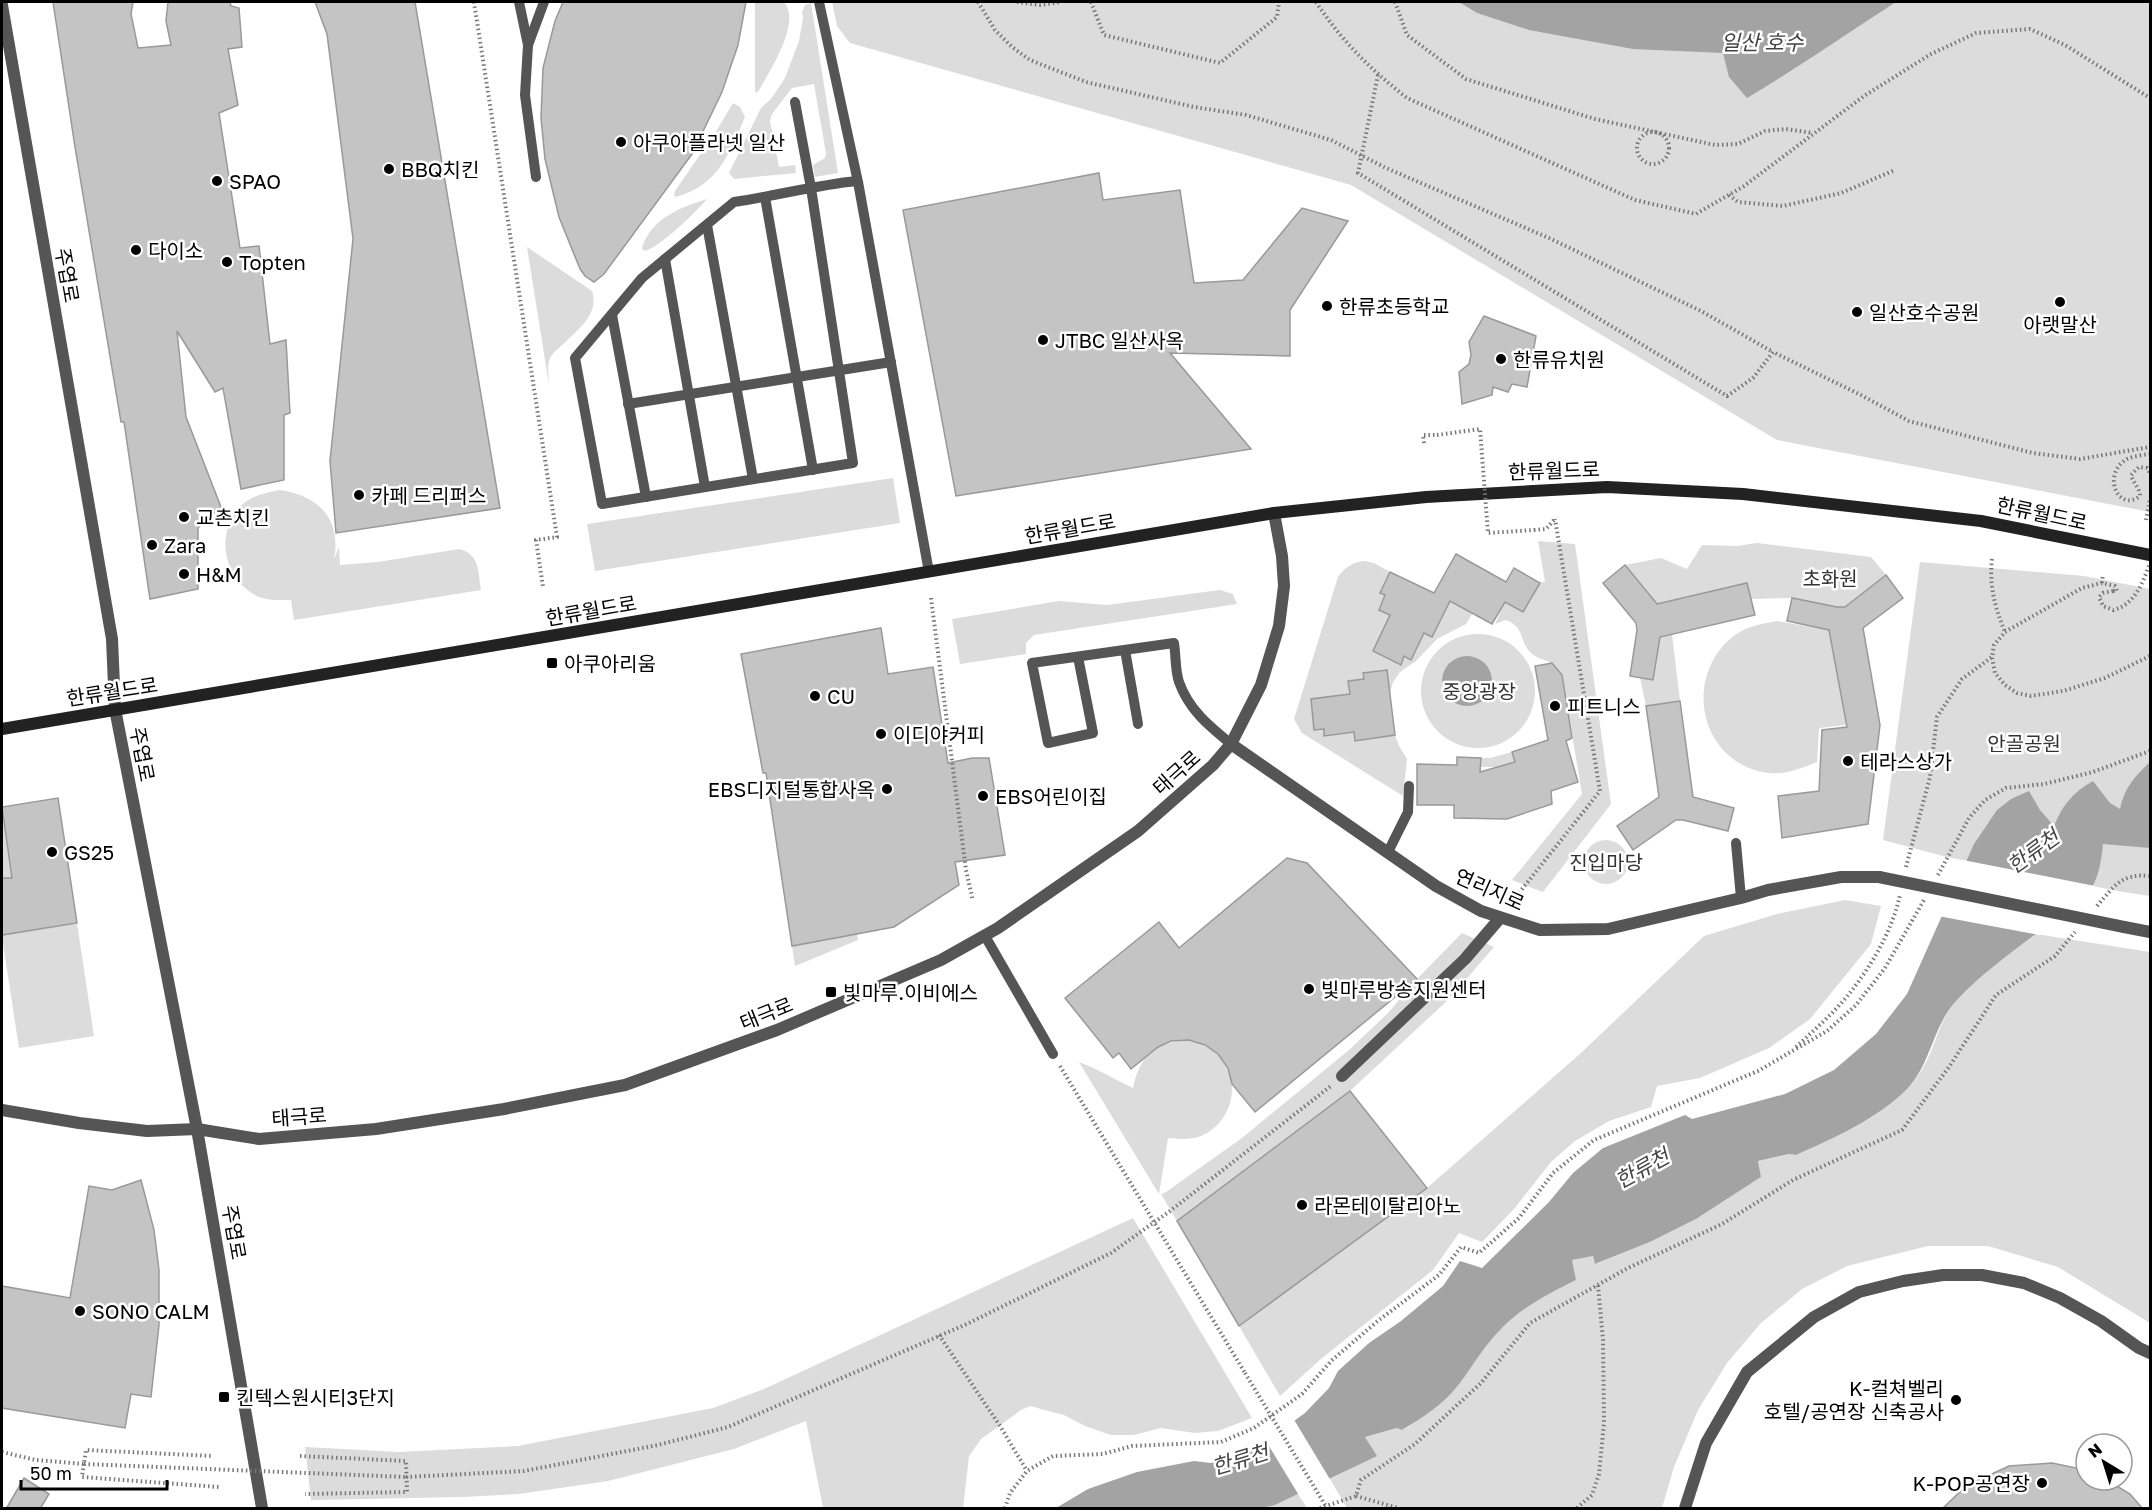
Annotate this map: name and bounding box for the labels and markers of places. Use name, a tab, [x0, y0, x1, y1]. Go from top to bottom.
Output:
place label: 아쿠아플라넷 일산	[633, 130, 785, 154]
marker: 아쿠아플라넷 일산	[614, 135, 628, 149]
place label: BBQ치킨	[401, 157, 479, 181]
marker: BBQ치킨	[382, 162, 396, 176]
place label: SPAO	[229, 169, 281, 193]
marker: SPAO	[210, 174, 224, 188]
place label: 다이소	[148, 238, 203, 262]
marker: 다이소	[129, 243, 143, 257]
place label: Topten	[239, 250, 306, 274]
marker: Topten	[220, 255, 234, 269]
place label: 한류초등학교	[1339, 294, 1449, 318]
marker: 아랫말산	[2053, 295, 2067, 309]
marker: 한류초등학교	[1320, 299, 1334, 313]
place label: 일산호수공원	[1869, 300, 1979, 324]
marker: 일산호수공원	[1850, 305, 1864, 319]
place label: 아랫말산	[2023, 312, 2097, 336]
place label: JTBC 일산사옥	[1055, 328, 1184, 352]
marker: JTBC 일산사옥	[1036, 333, 1050, 347]
place label: 한류유치원	[1513, 347, 1605, 371]
marker: 한류유치원	[1494, 352, 1508, 366]
place label: 카페 드리퍼스	[371, 483, 486, 507]
marker: 카페 드리퍼스	[352, 488, 366, 502]
place label: 교촌치킨	[196, 505, 270, 529]
marker: 교촌치킨	[177, 510, 191, 524]
place label: Zara	[164, 533, 206, 557]
marker: Zara	[145, 538, 159, 552]
place label: H&M	[196, 562, 242, 586]
marker: H&M	[177, 567, 191, 581]
place label: 아쿠아리움	[564, 651, 656, 675]
marker: 아쿠아리움	[545, 656, 559, 670]
place label: CU	[827, 684, 855, 708]
marker: CU	[808, 689, 822, 703]
place label: 피트니스	[1567, 694, 1641, 718]
marker: 피트니스	[1548, 699, 1562, 713]
place label: 이디야커피	[893, 722, 985, 746]
marker: 이디야커피	[874, 727, 888, 741]
place label: 테라스상가	[1860, 749, 1952, 773]
marker: 테라스상가	[1841, 754, 1855, 768]
place label: EBS디지털통합사옥	[708, 777, 875, 801]
marker: EBS디지털통합사옥	[880, 782, 894, 796]
place label: EBS어린이집	[995, 784, 1107, 808]
marker: EBS어린이집	[976, 789, 990, 803]
place label: GS25	[64, 840, 114, 864]
marker: GS25	[45, 845, 59, 859]
place label: 빛마루방송지원센터	[1321, 977, 1487, 1001]
place label: 빛마루.이비에스	[843, 980, 978, 1004]
marker: 빛마루방송지원센터	[1302, 982, 1316, 996]
marker: 빛마루.이비에스	[824, 985, 838, 999]
place label: 라몬테이탈리아노	[1314, 1193, 1461, 1217]
marker: 라몬테이탈리아노	[1295, 1198, 1309, 1212]
place label: SONO CALM	[92, 1299, 210, 1323]
marker: SONO CALM	[73, 1304, 87, 1318]
place label: K-컬쳐벨리 호텔/공연장 신축공사	[1764, 1376, 1944, 1423]
place label: 킨텍스원시티3단지	[236, 1385, 395, 1409]
marker: 킨텍스원시티3단지	[217, 1390, 231, 1404]
marker: K-컬쳐벨리 호텔/공연장 신축공사	[1949, 1393, 1963, 1407]
place label: K-POP공연장	[1912, 1471, 2030, 1495]
marker: K-POP공연장	[2035, 1476, 2049, 1490]

